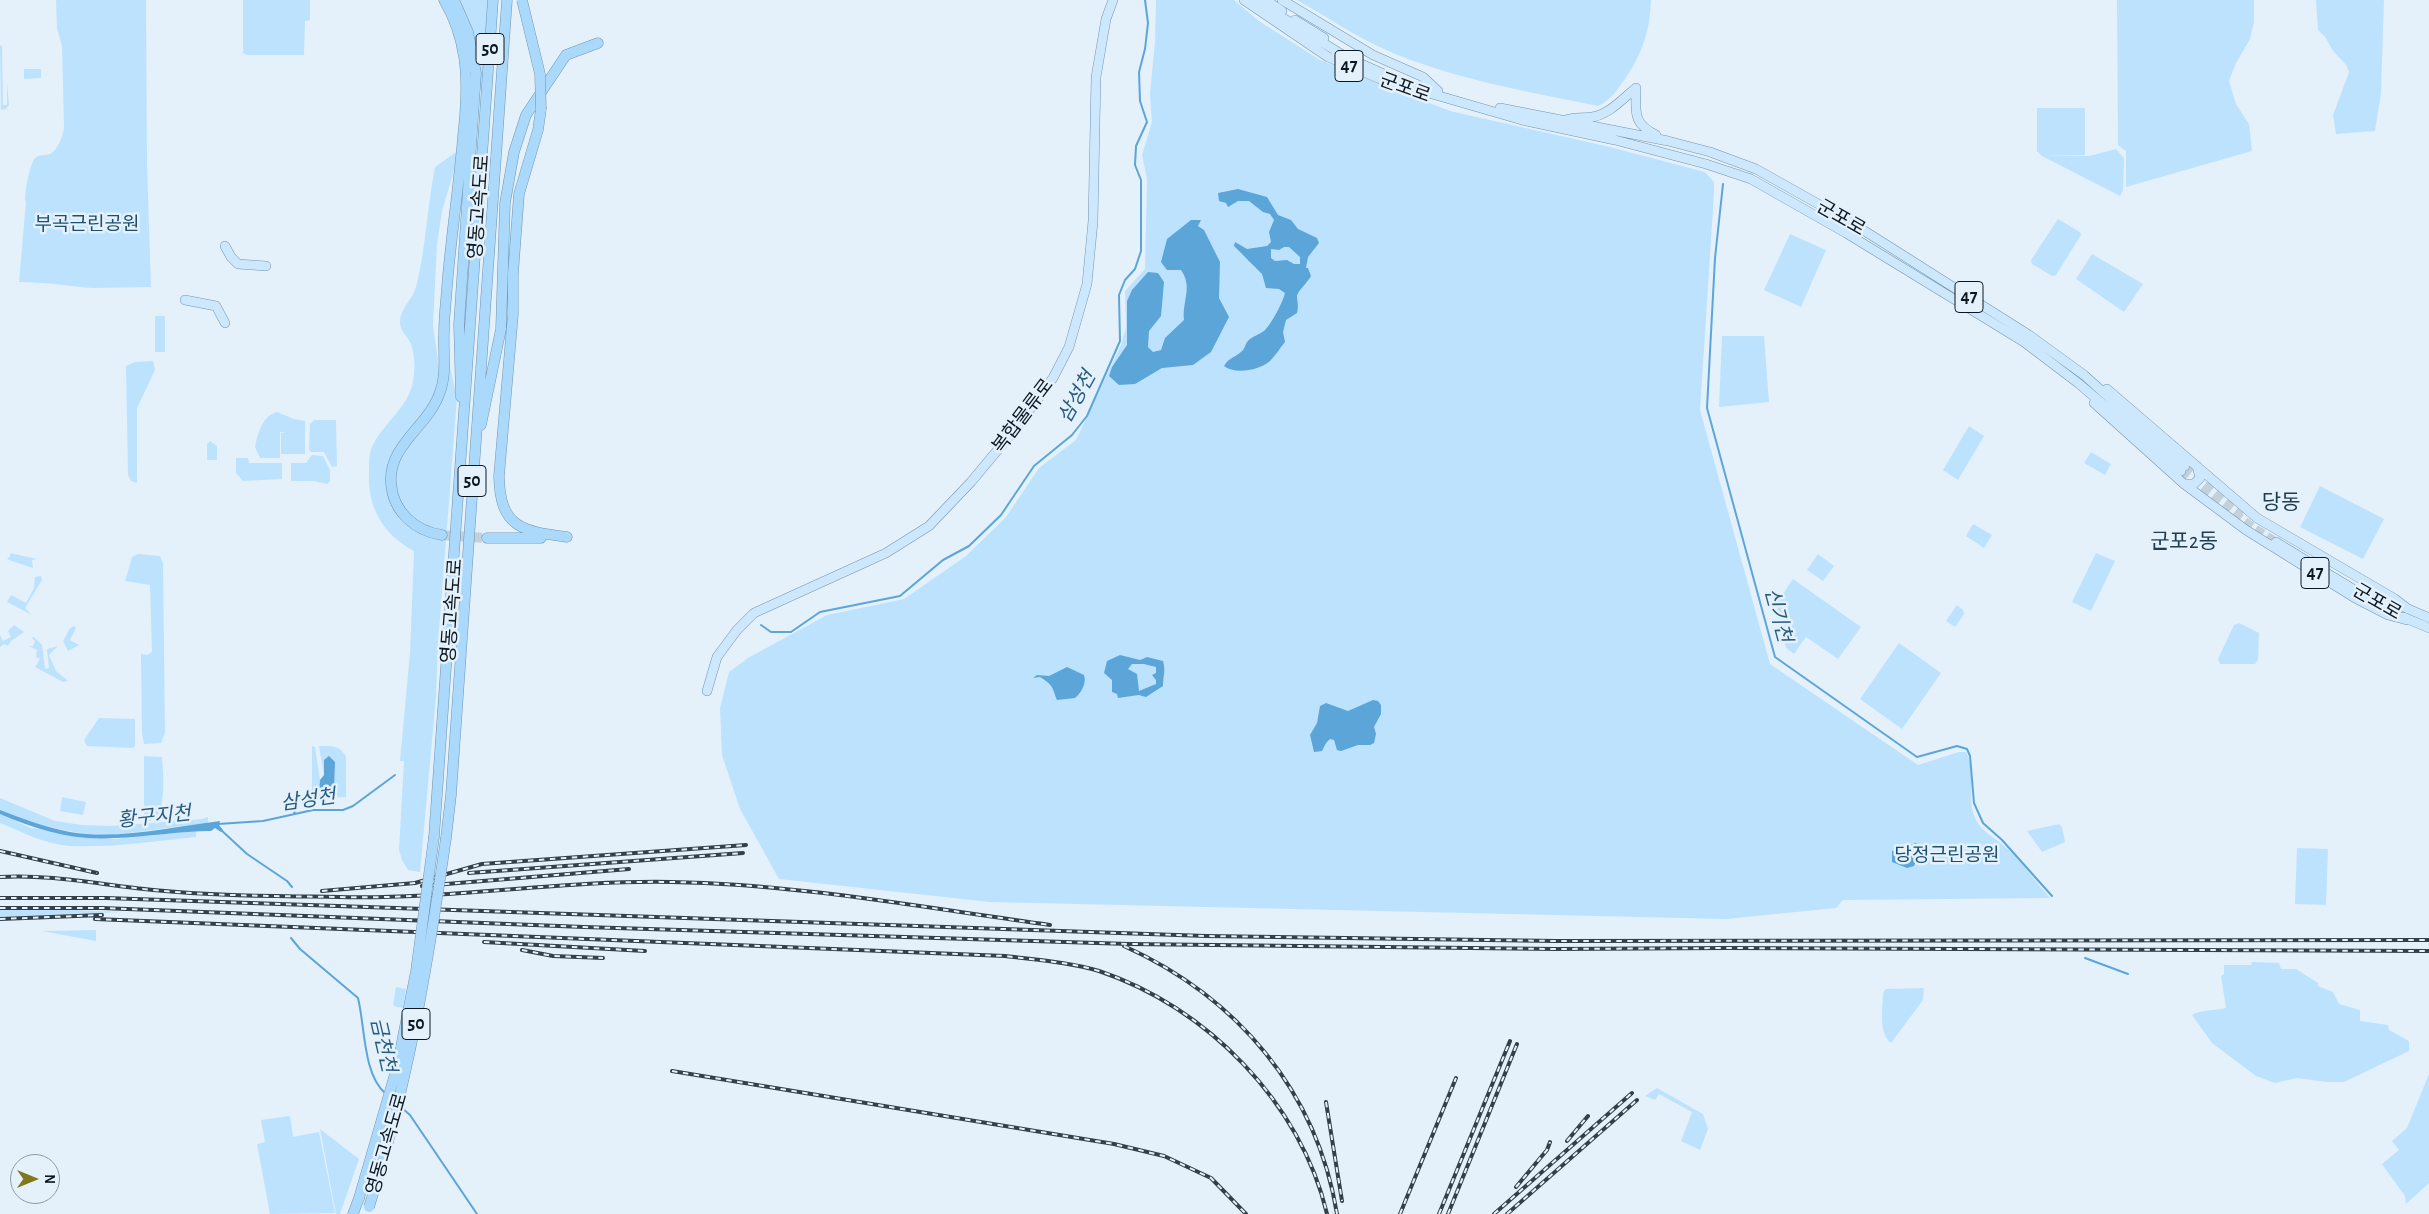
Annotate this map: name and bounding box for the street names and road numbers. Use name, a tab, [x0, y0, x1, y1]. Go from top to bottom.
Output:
road number: 50	[476, 34, 504, 64]
road number: 47	[1335, 50, 1363, 82]
street label: 군포로	[1376, 68, 1434, 108]
street label: 영동고속도로	[464, 154, 494, 260]
street label: 군포로	[1813, 195, 1869, 241]
road number: 47	[1955, 282, 1983, 312]
street label: 복합물류로	[988, 374, 1058, 458]
road number: 50	[458, 466, 486, 496]
street label: 영동고속도로	[437, 558, 467, 664]
road number: 47	[2301, 558, 2329, 588]
street label: 군포로	[2349, 579, 2405, 625]
road number: 50	[402, 1009, 430, 1040]
street label: 영동고속도로	[362, 1090, 412, 1198]

